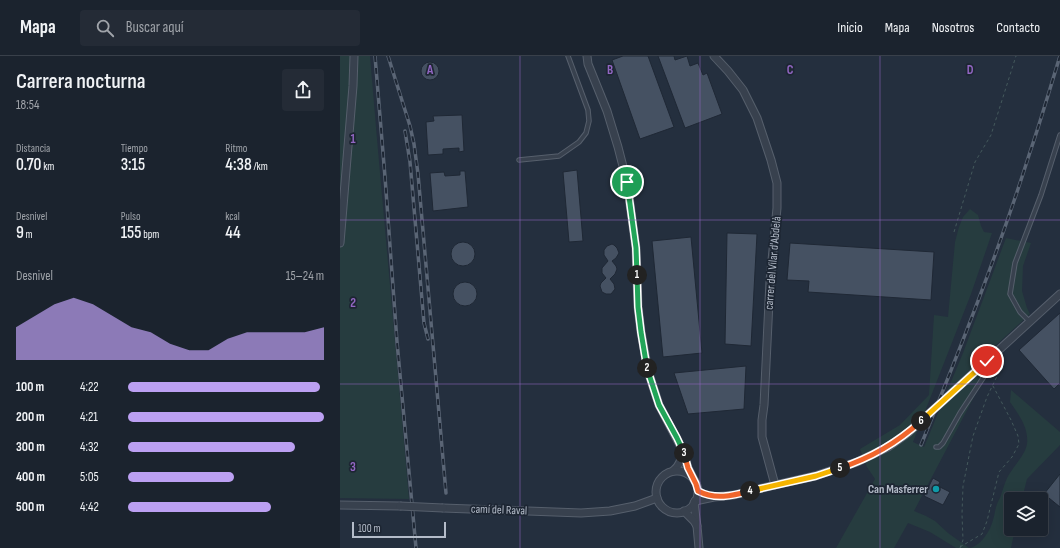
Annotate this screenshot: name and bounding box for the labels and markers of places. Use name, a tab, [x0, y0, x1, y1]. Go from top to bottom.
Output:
pin	[610, 165, 644, 199]
pin: 1	[627, 265, 647, 285]
pin	[970, 344, 1004, 378]
pin: 2	[637, 358, 657, 378]
pin: 6	[911, 411, 931, 431]
pin: 3	[674, 443, 694, 463]
pin: 5	[830, 458, 850, 478]
pin: 4	[740, 481, 760, 501]
place label: Can Masferrer	[868, 482, 928, 497]
marker: Can Masferrer	[931, 484, 941, 494]

